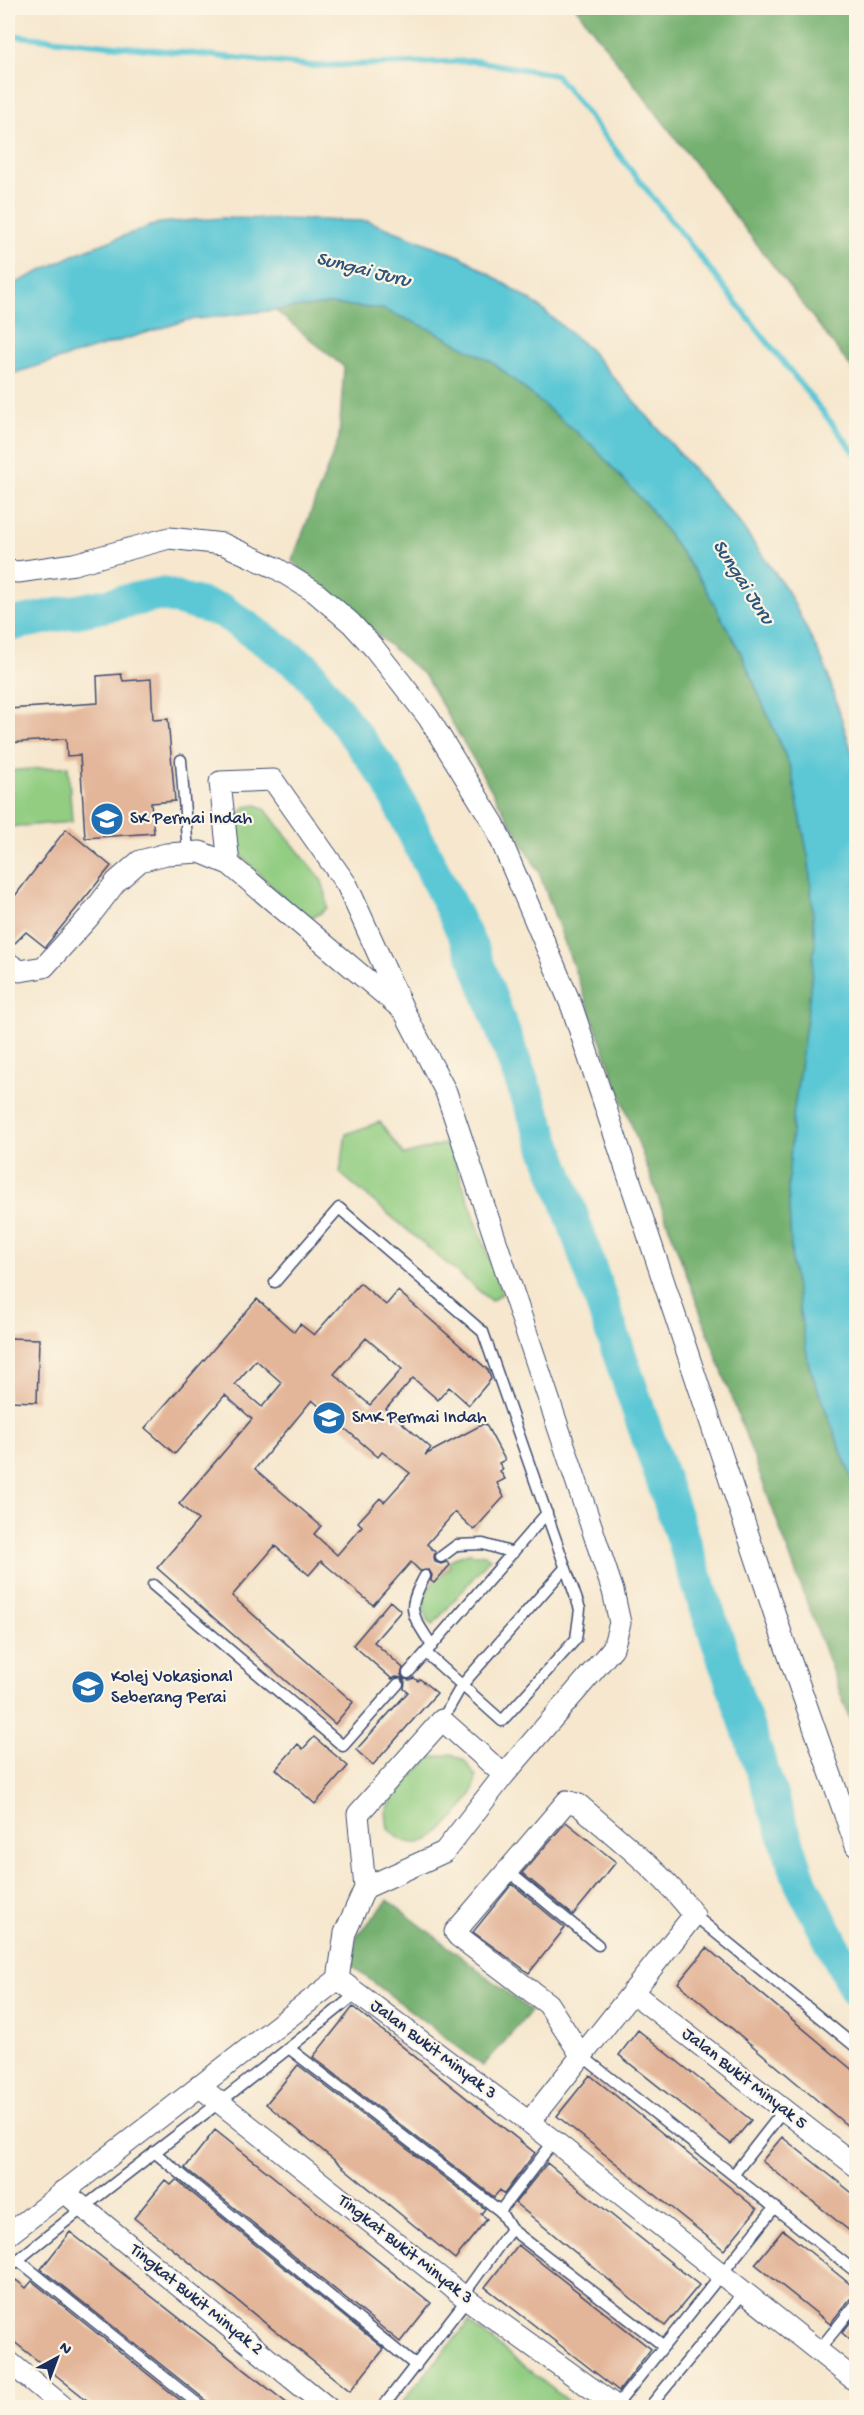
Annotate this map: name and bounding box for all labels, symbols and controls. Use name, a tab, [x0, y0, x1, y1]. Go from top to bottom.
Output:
water label: Sungai Juru	[314, 248, 414, 294]
water label: Sungai Juru	[706, 536, 779, 631]
school or university icon: SK Permai Indah	[89, 801, 125, 837]
place label: SK Permai Indah	[130, 809, 252, 830]
school or university icon: SMK Permai Indah	[311, 1400, 347, 1436]
place label: SMK Permai Indah	[352, 1408, 487, 1429]
place label: Kolej Vokasional Seberang Perai	[111, 1667, 233, 1709]
school or university icon: Kolej Vokasional Seberang Perai	[70, 1669, 106, 1705]
street label: Jalan Bukit Minyak 3	[366, 1996, 500, 2104]
street label: Jalan Bukit Minyak 5	[677, 2024, 811, 2134]
street label: Tingkat Bukit Minyak 3	[332, 2190, 477, 2309]
street label: Tingkat Bukit Minyak 2	[124, 2239, 267, 2360]
north arrow	[27, 2328, 87, 2388]
text: N	[54, 2339, 75, 2360]

